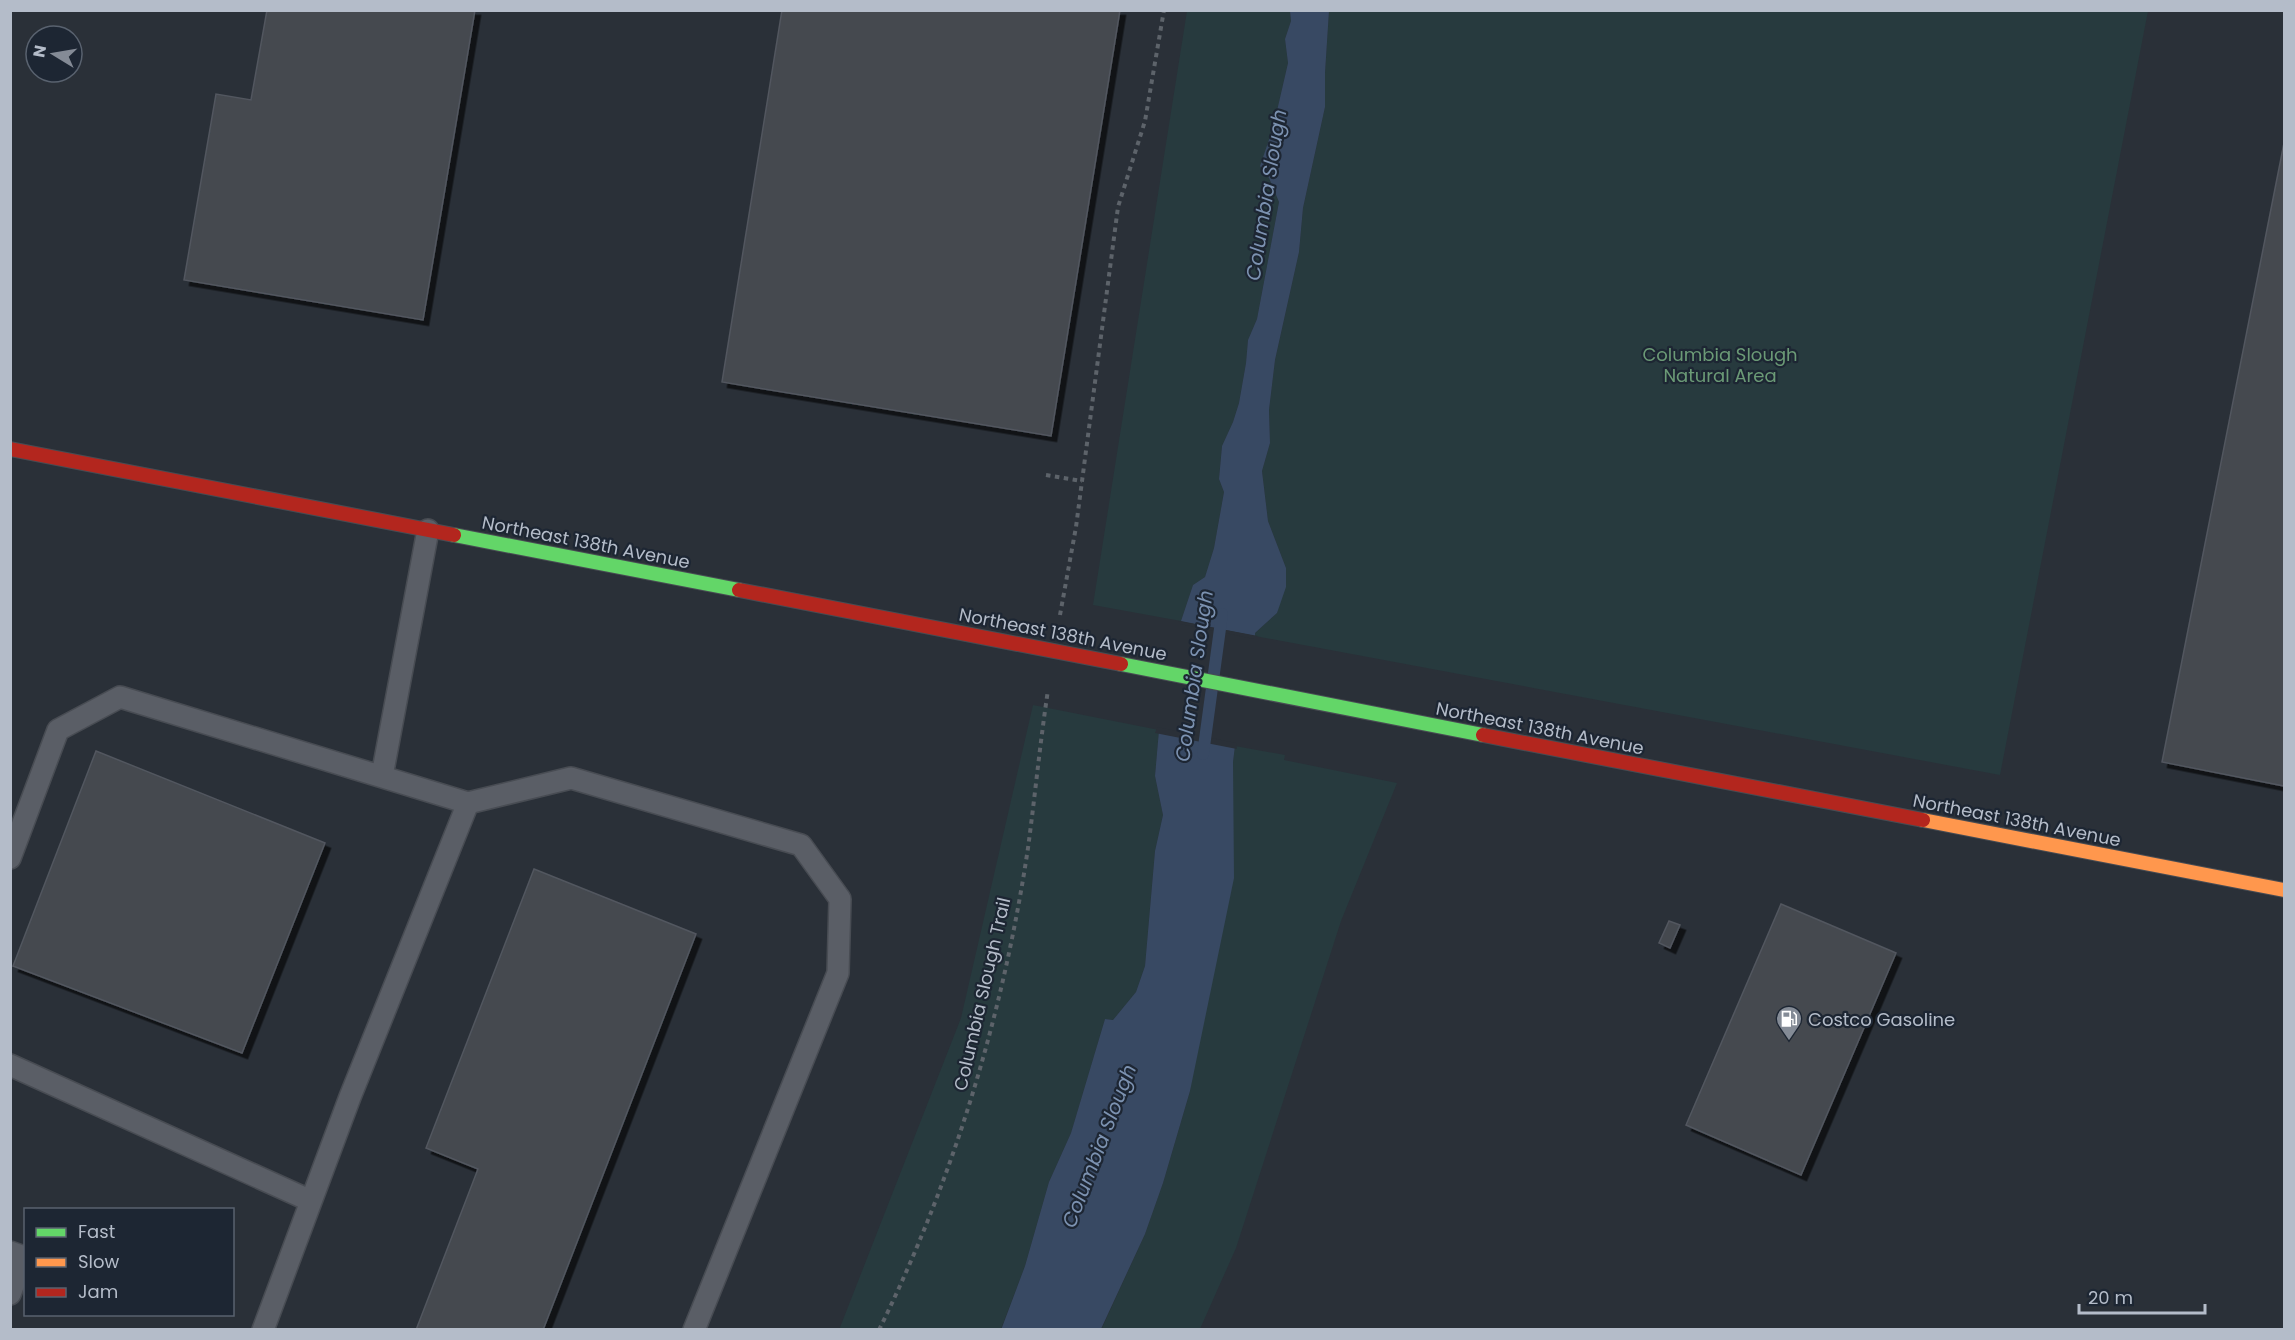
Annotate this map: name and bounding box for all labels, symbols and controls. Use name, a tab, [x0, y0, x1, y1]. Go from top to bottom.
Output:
north arrow	[24, 24, 84, 84]
text: N	[27, 43, 52, 59]
water label: Columbia Slough	[1239, 107, 1293, 283]
park label: Columbia Slough Natural Area	[1642, 342, 1798, 388]
street label: Northeast 138th Avenue	[480, 510, 692, 574]
water label: Columbia Slough	[1168, 588, 1220, 764]
street label: Northeast 138th Avenue	[957, 602, 1169, 666]
street label: Northeast 138th Avenue	[1434, 696, 1646, 760]
street label: Northeast 138th Avenue	[1911, 788, 2123, 852]
street label: Columbia Slough Trail	[948, 895, 1016, 1093]
fuel station icon: Costco Gasoline	[1774, 1004, 1804, 1042]
place label: Costco Gasoline	[1808, 1007, 1955, 1032]
water label: Columbia Slough	[1055, 1060, 1143, 1232]
legend	[24, 1208, 234, 1316]
text: Fast	[78, 1219, 115, 1244]
text: Slow	[78, 1249, 120, 1274]
scale bar	[2079, 1277, 2205, 1315]
text: Jam	[78, 1279, 118, 1304]
text: 20 m	[2088, 1285, 2133, 1310]

